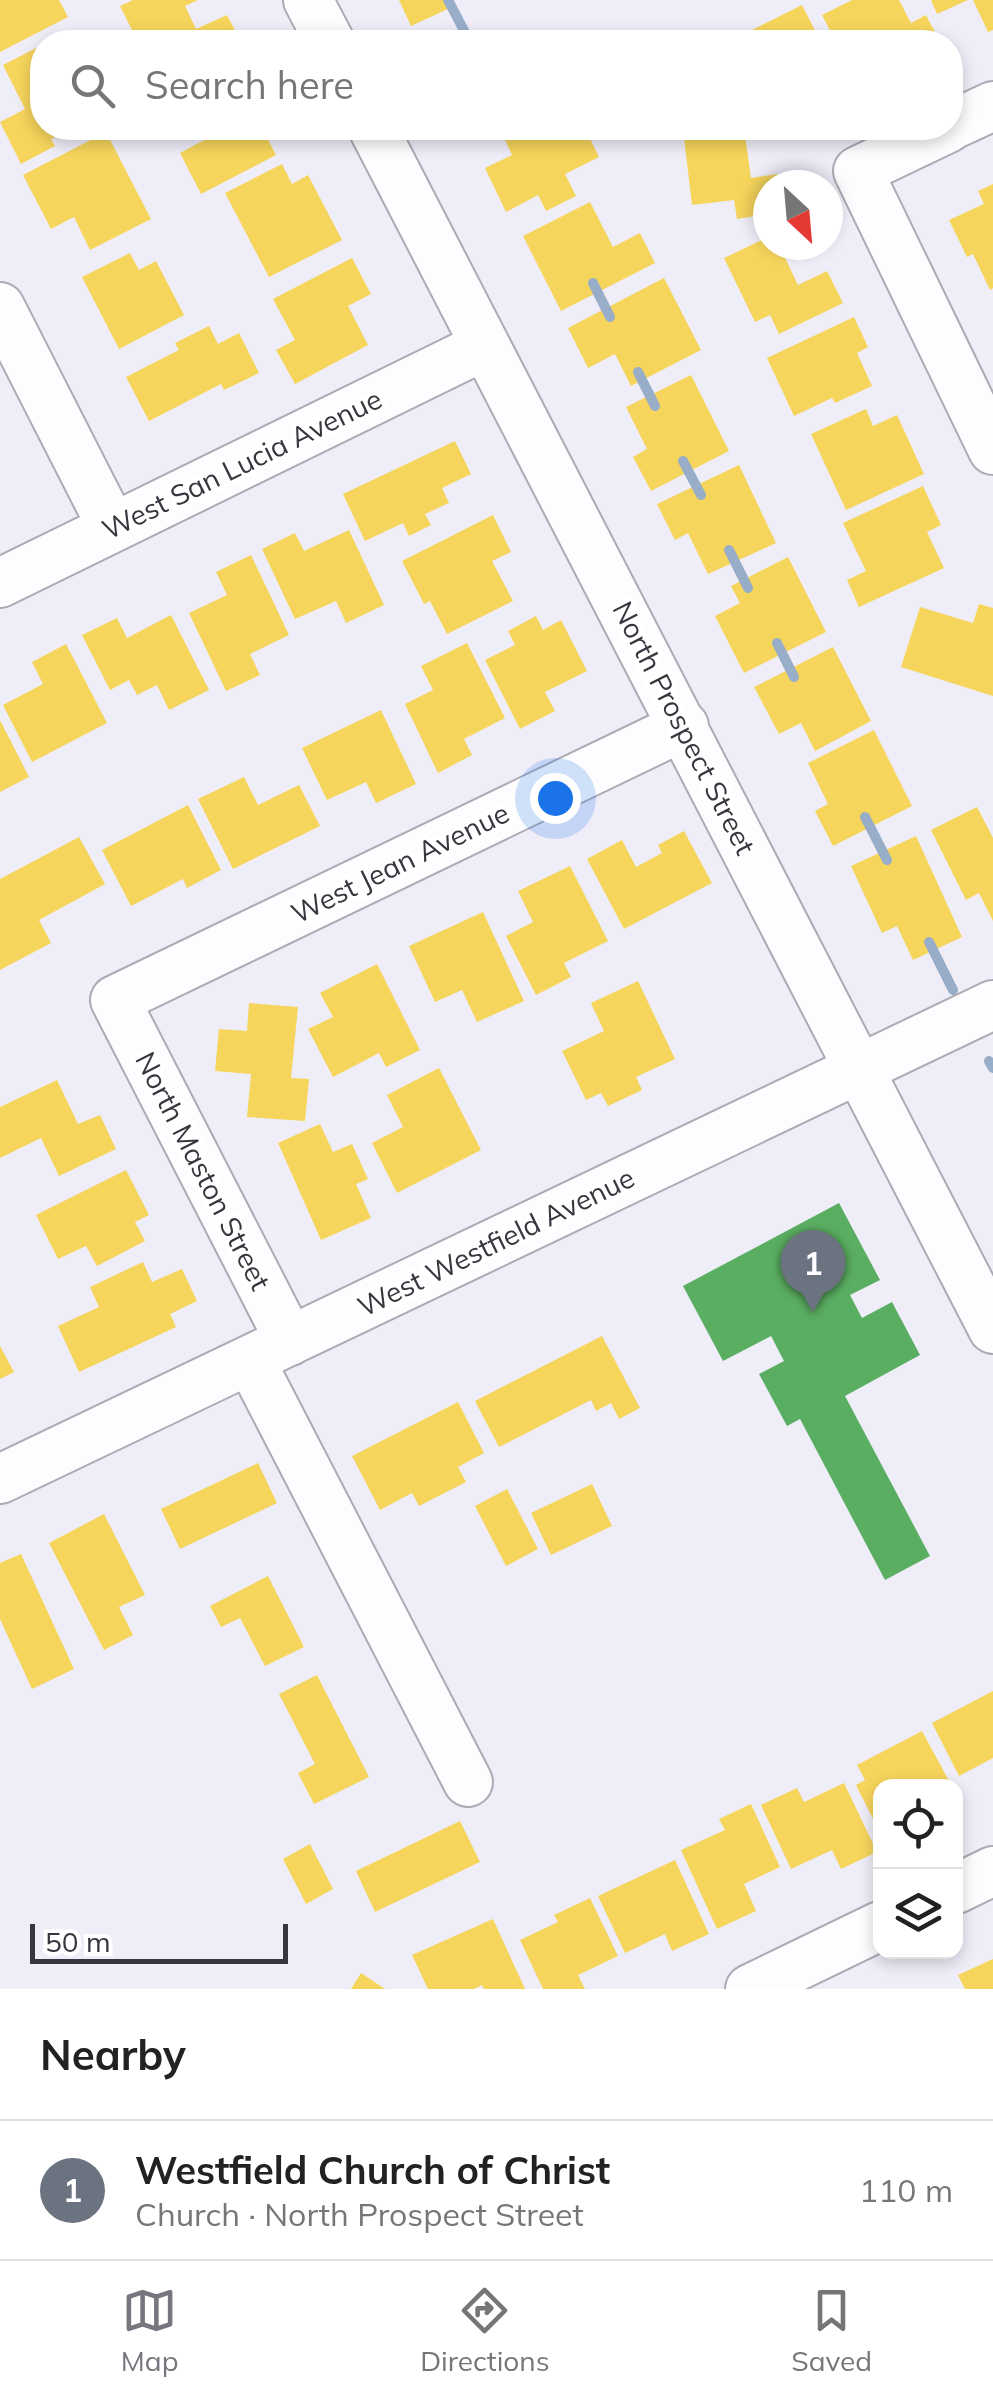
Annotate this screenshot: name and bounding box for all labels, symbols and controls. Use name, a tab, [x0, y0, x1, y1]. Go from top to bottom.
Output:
search box	[30, 30, 963, 140]
icon: search	[65, 58, 120, 113]
text: Search here	[145, 61, 354, 109]
north arrow	[753, 170, 843, 260]
street label: West San Lucia Avenue	[96, 381, 387, 547]
street label: North Prospect Street	[605, 595, 764, 860]
your location	[530, 773, 581, 824]
street label: West Jean Avenue	[285, 795, 514, 930]
street label: North Maston Street	[128, 1046, 279, 1296]
street label: West Westfield Avenue	[352, 1159, 640, 1324]
pin: 1	[780, 1230, 846, 1312]
map controls	[873, 1779, 963, 1959]
button: locate	[873, 1779, 963, 1869]
button: layers	[873, 1869, 963, 1959]
scale bar	[30, 1919, 288, 1964]
text: 50 m	[45, 1924, 111, 1959]
text: Nearby	[40, 2028, 186, 2081]
text: Westfield Church of Christ	[135, 2146, 610, 2194]
text: 1	[63, 2170, 82, 2210]
text: 110 m	[859, 2170, 953, 2210]
text: Church · North Prospect Street	[135, 2194, 584, 2234]
tab: Map	[121, 2283, 178, 2378]
tab: Directions	[420, 2283, 550, 2378]
tab: Saved	[791, 2283, 872, 2378]

